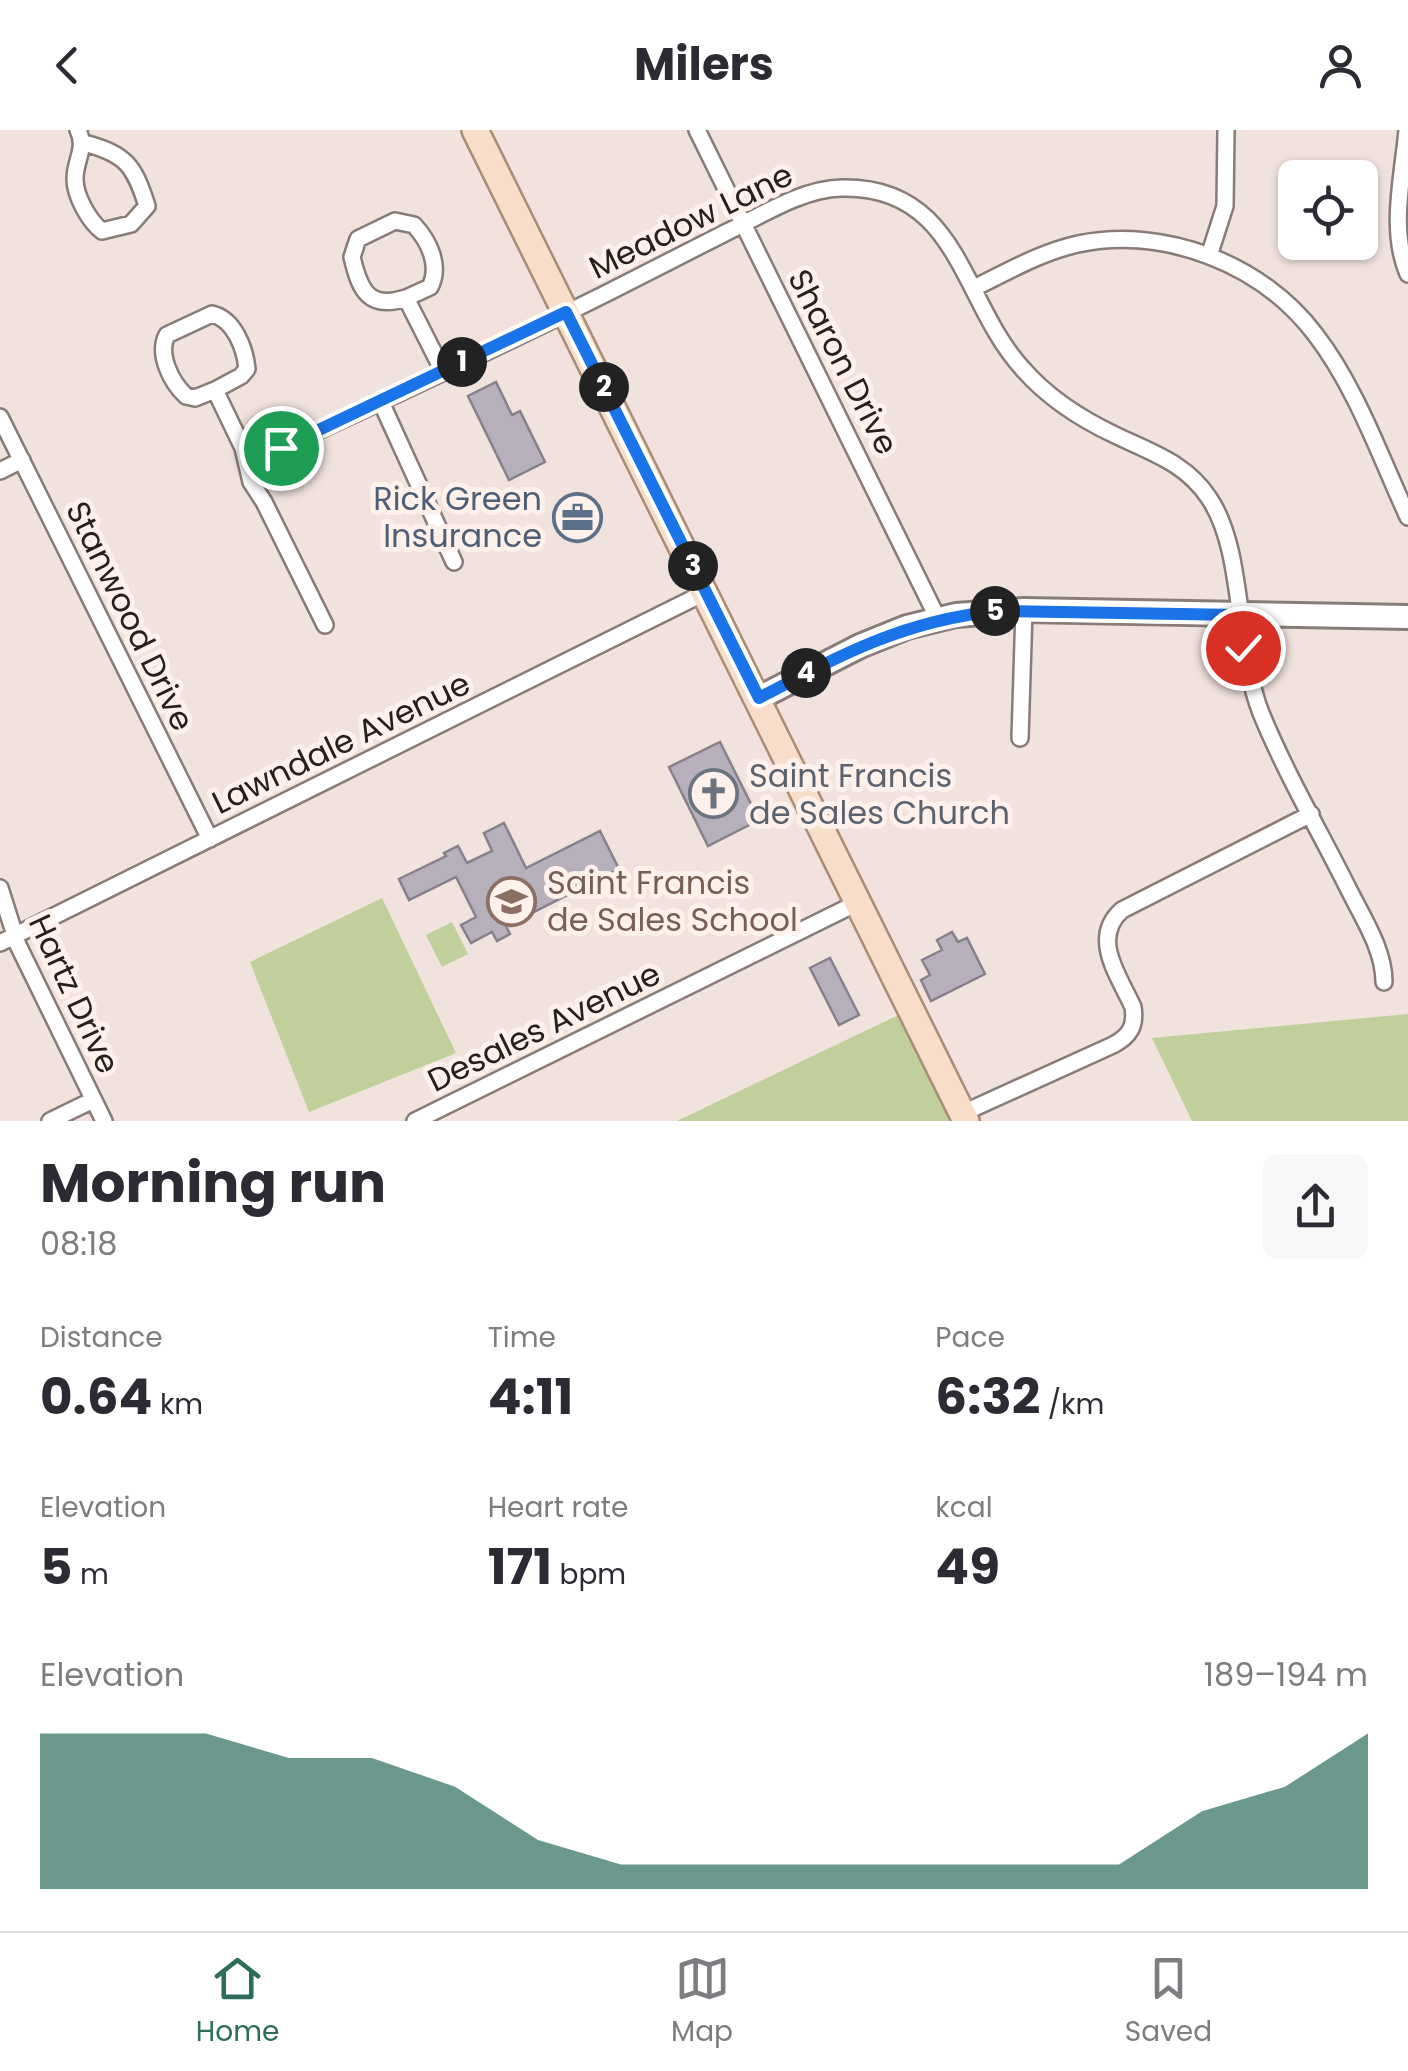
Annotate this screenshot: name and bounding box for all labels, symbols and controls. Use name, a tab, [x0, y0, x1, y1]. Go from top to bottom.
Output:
text: Milers	[634, 33, 774, 96]
icon: back	[40, 38, 95, 93]
icon: person	[1313, 38, 1368, 93]
street label: Meadow Lane	[581, 152, 800, 289]
map controls	[1278, 160, 1378, 260]
button: locate	[1278, 160, 1378, 260]
street label: Sharon Drive	[777, 261, 909, 462]
pin: 1	[437, 337, 487, 387]
text: 1	[457, 342, 467, 381]
pin: 2	[579, 362, 629, 412]
text: 2	[596, 367, 612, 406]
pin	[239, 406, 324, 491]
icon: arrive	[254, 421, 309, 476]
place label: Rick Green Insurance	[373, 476, 542, 558]
office icon: Rick Green Insurance	[551, 491, 603, 543]
street label: Stanwood Drive	[55, 493, 206, 738]
pin: 3	[668, 541, 718, 591]
text: 3	[685, 546, 701, 585]
pin: 5	[970, 586, 1020, 636]
text: 5	[986, 591, 1004, 630]
pin	[1201, 606, 1286, 691]
icon: check	[1216, 621, 1271, 676]
pin: 4	[781, 648, 831, 698]
text: 4	[797, 653, 815, 692]
street label: Lawndale Avenue	[204, 661, 477, 825]
place label: Saint Francis de Sales Church	[749, 753, 1010, 835]
church icon: Saint Francis de Sales Church	[688, 768, 740, 820]
place label: Saint Francis de Sales School	[547, 860, 798, 942]
school or university icon: Saint Francis de Sales School	[486, 875, 538, 927]
street label: Hartz Drive	[18, 907, 131, 1081]
street label: Desales Avenue	[420, 951, 668, 1102]
text: Morning run	[40, 1144, 386, 1221]
button: share	[1263, 1154, 1368, 1259]
text: 08:18	[40, 1221, 118, 1266]
text: Distance	[40, 1318, 163, 1357]
text: Time	[488, 1318, 556, 1357]
text: Pace	[935, 1318, 1005, 1357]
text: 0.64	[40, 1361, 152, 1432]
text: 4:11	[488, 1361, 573, 1432]
text: 6:32	[935, 1361, 1040, 1432]
text: km	[152, 1385, 203, 1424]
text: /km	[1040, 1385, 1104, 1424]
text: Elevation	[40, 1488, 166, 1527]
text: Heart rate	[488, 1488, 628, 1527]
text: kcal	[935, 1488, 993, 1527]
text: 5	[40, 1531, 73, 1602]
text: 171	[488, 1531, 552, 1602]
text: 49	[935, 1531, 1000, 1602]
text: m	[73, 1555, 109, 1594]
text: bpm	[552, 1555, 626, 1594]
text: Elevation	[40, 1652, 184, 1697]
text: 189–194 m	[1204, 1652, 1368, 1697]
tab: Home	[196, 1951, 279, 2053]
tab: Map	[671, 1951, 733, 2053]
tab: Saved	[1125, 1951, 1212, 2053]

